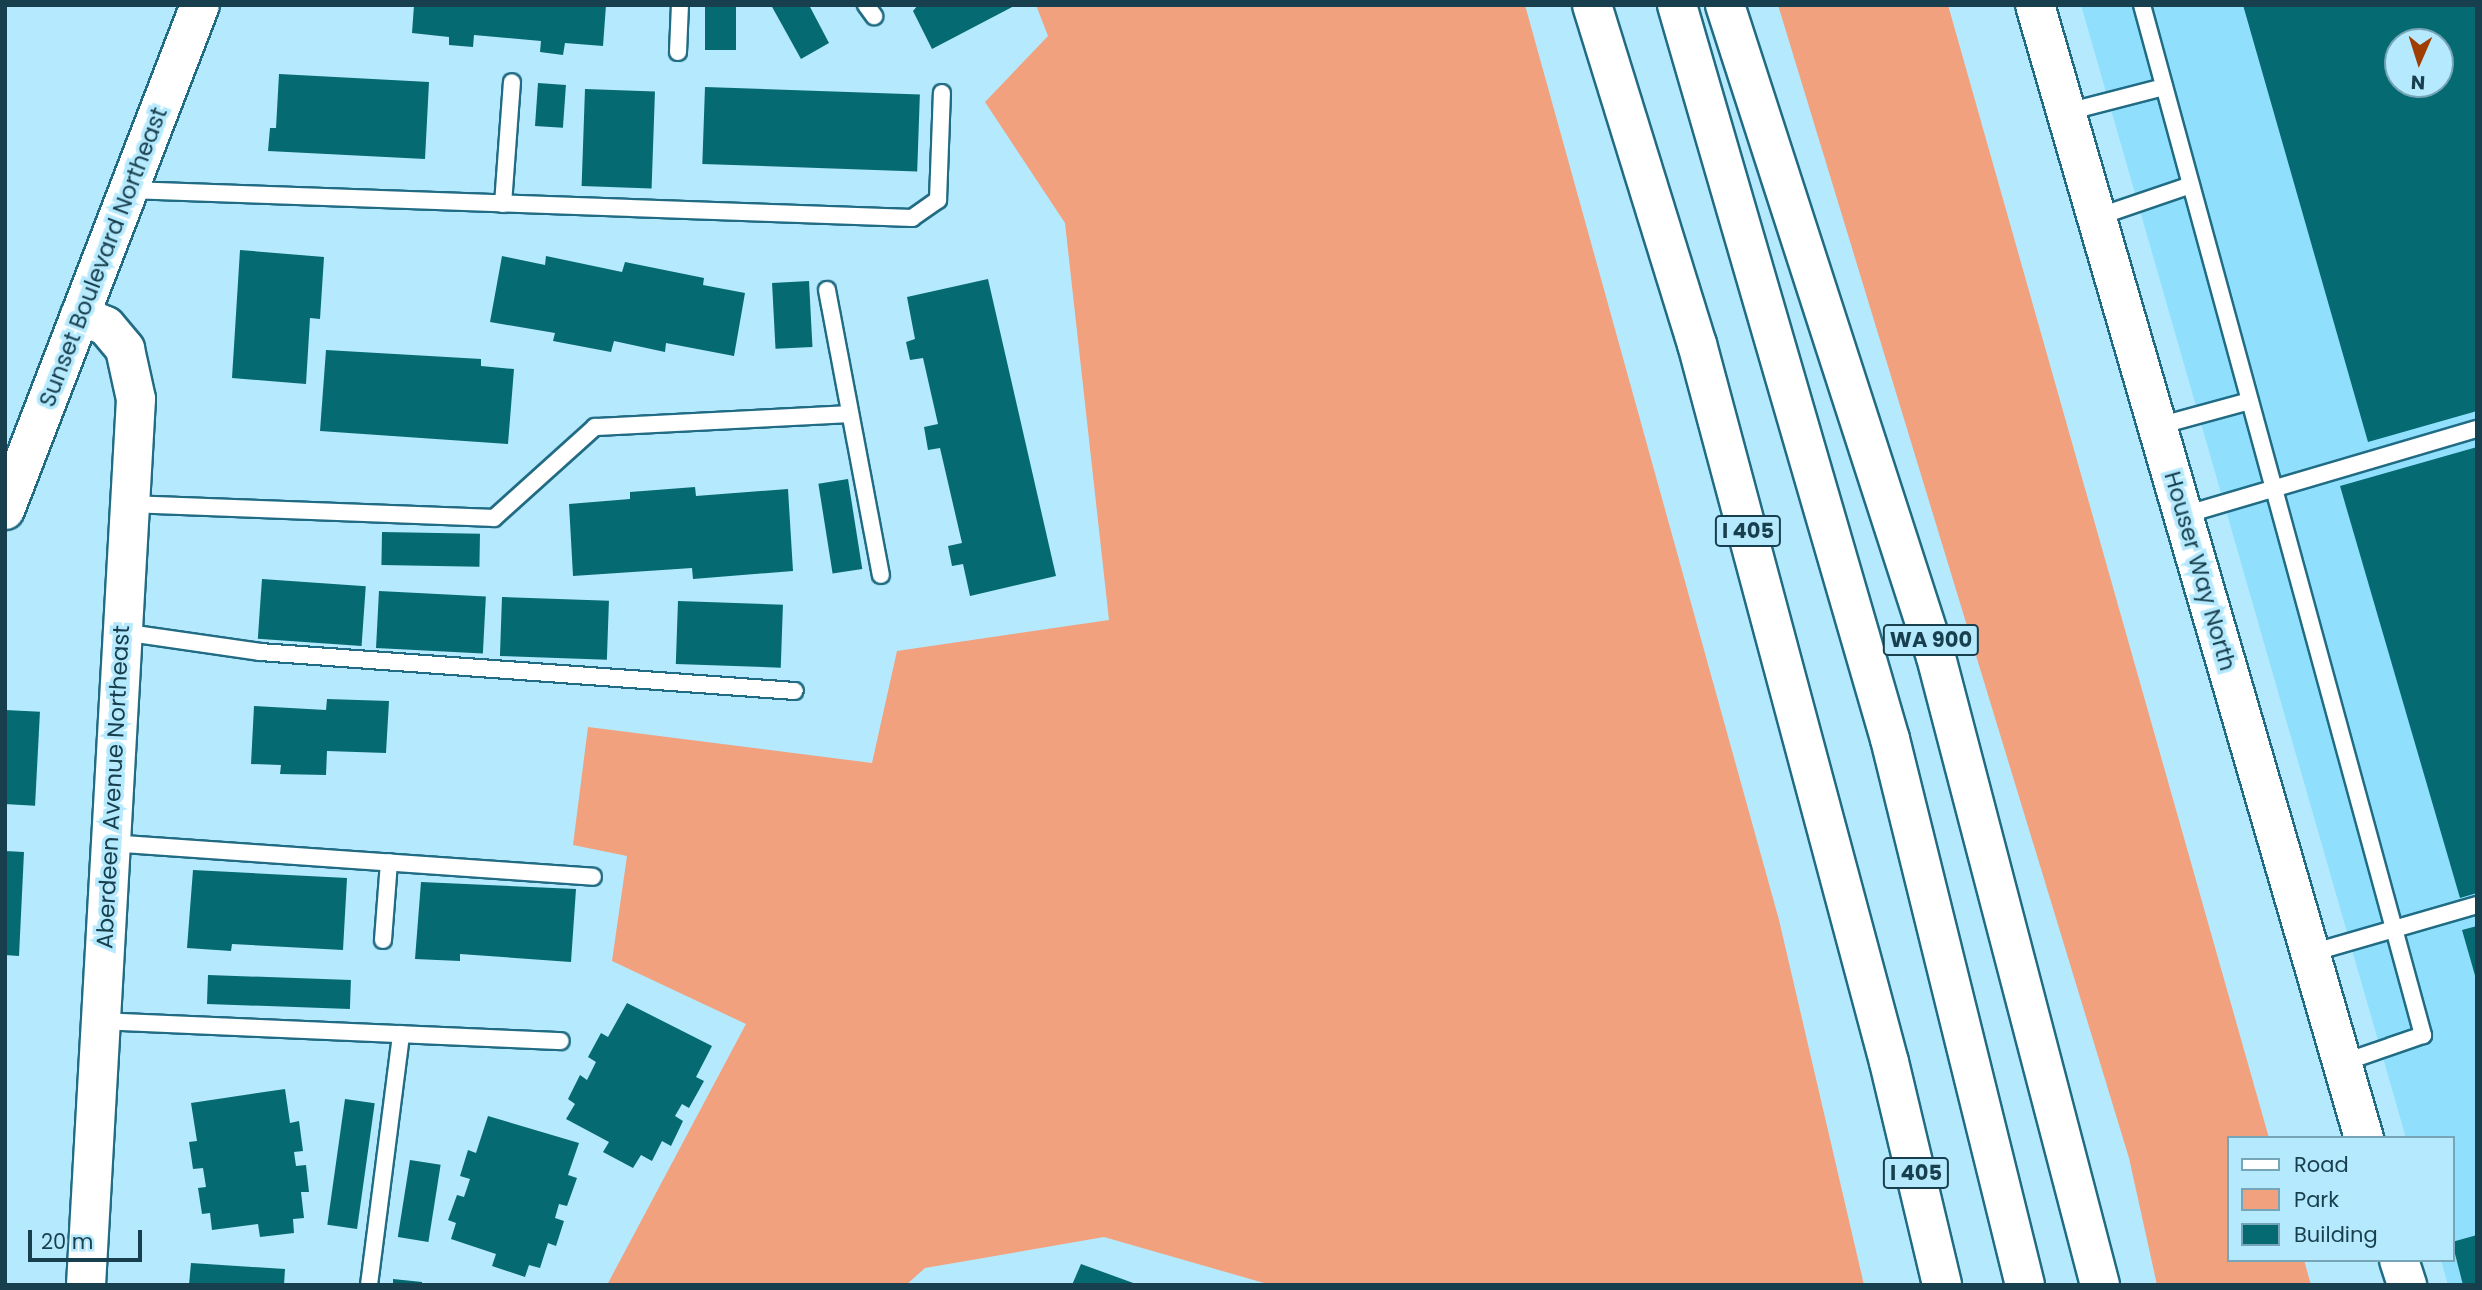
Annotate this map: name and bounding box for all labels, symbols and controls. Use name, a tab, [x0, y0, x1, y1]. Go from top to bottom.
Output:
north arrow	[2384, 28, 2454, 98]
text: N	[2410, 69, 2426, 96]
street label: Sunset Boulevard Northeast	[33, 103, 173, 411]
street label: Houser Way North	[2158, 468, 2242, 674]
road number: I 405	[1715, 514, 1781, 548]
road number: WA 900	[1882, 622, 1980, 658]
street label: Aberdeen Avenue Northeast	[91, 624, 135, 950]
legend	[2226, 1136, 2454, 1262]
text: Road	[2294, 1150, 2349, 1179]
road number: I 405	[1883, 1156, 1949, 1190]
text: Park	[2294, 1185, 2339, 1214]
scale bar	[32, 1216, 145, 1260]
text: Building	[2294, 1220, 2378, 1249]
text: 20 m	[41, 1227, 94, 1256]

